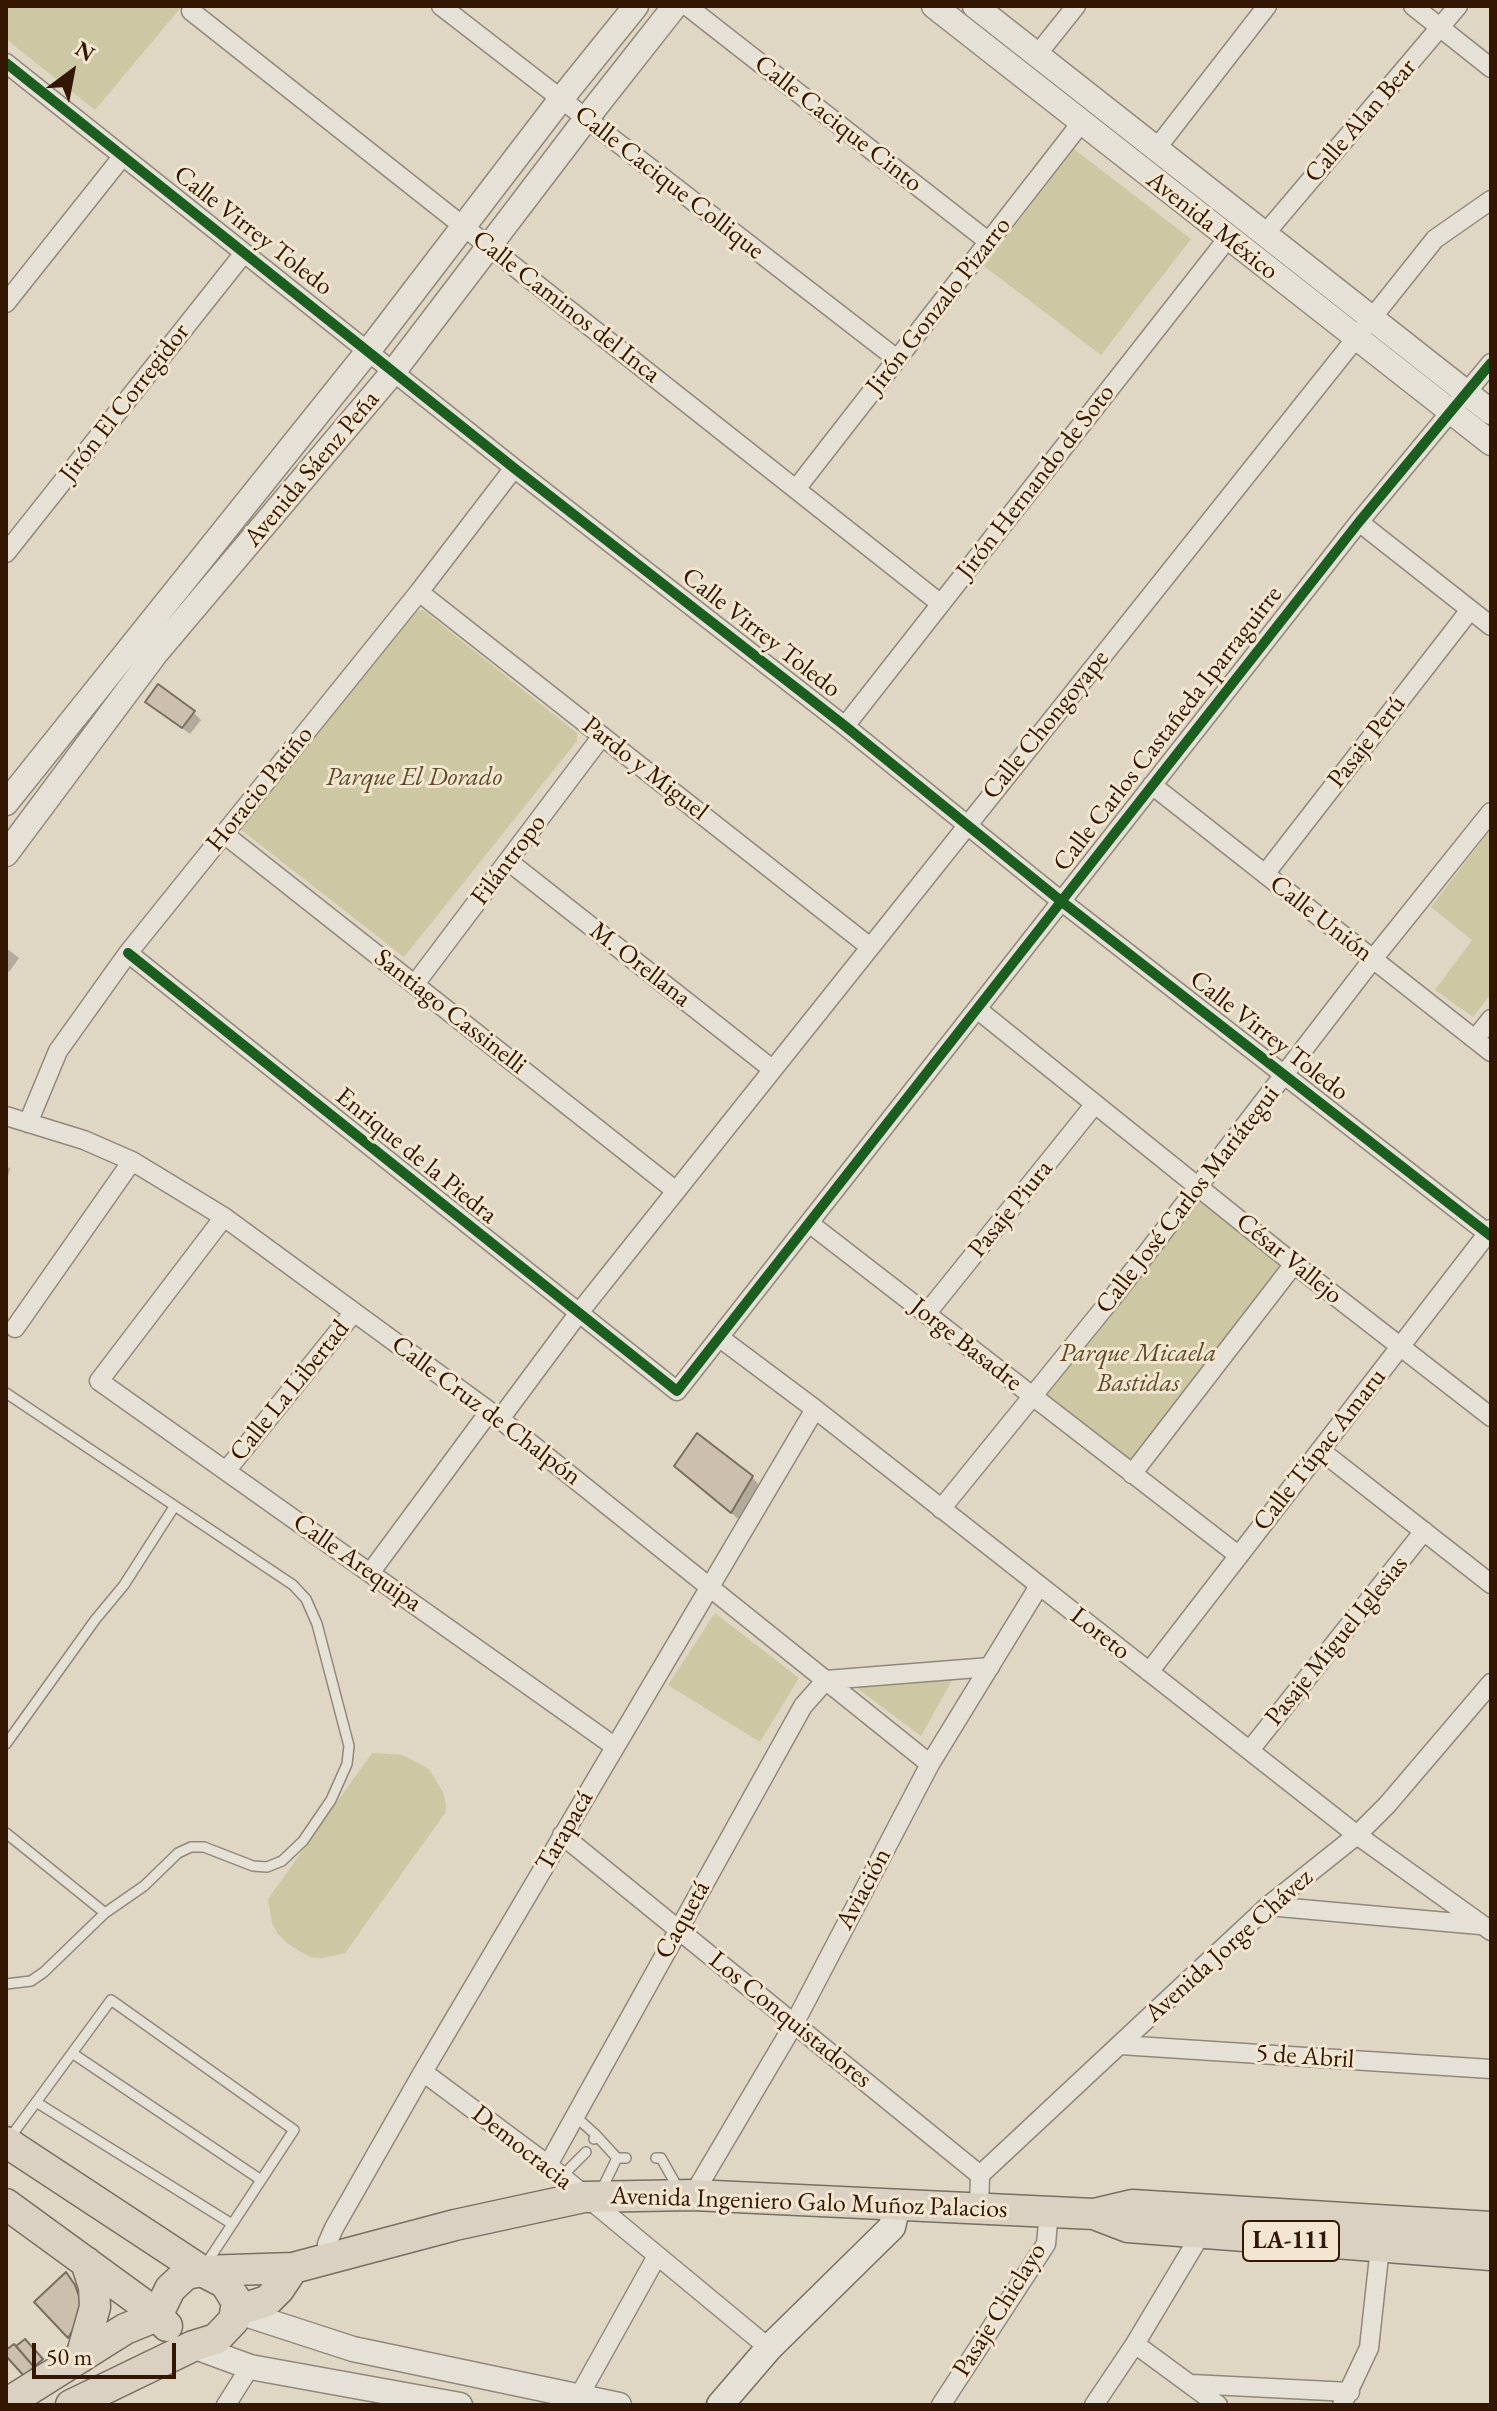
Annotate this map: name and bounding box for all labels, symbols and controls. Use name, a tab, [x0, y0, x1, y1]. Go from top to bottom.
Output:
north arrow	[32, 32, 112, 112]
text: N	[70, 34, 100, 68]
street label: Calle Cacique Cinto	[748, 49, 928, 199]
street label: Calle Alan Bear	[1298, 52, 1424, 190]
street label: Calle Cacique Collique	[568, 99, 770, 267]
street label: Calle Virrey Toledo	[167, 159, 339, 303]
street label: Avenida México	[1140, 165, 1284, 287]
street label: Jirón Gonzalo Pizarro	[860, 211, 1018, 401]
street label: Calle Caminos del Inca	[466, 224, 666, 390]
street label: Jirón El Corregidor	[53, 317, 197, 489]
street label: Jirón Hernando de Soto	[950, 378, 1122, 586]
street label: Avenida Sáenz Peña	[238, 384, 386, 554]
street label: Calle Virrey Toledo	[675, 561, 847, 705]
street label: Calle Carlos Castañeda Iparraguirre	[1047, 580, 1289, 878]
street label: Calle Chongoyape	[976, 644, 1116, 806]
street label: Pasaje Perú	[1321, 690, 1413, 794]
street label: Pardo y Miguel	[576, 710, 714, 828]
street label: Horacio Patiño	[200, 720, 320, 858]
park label: Parque El Dorado	[326, 762, 502, 794]
street label: Filántropo	[465, 808, 553, 912]
street label: Calle Unión	[1263, 869, 1379, 969]
street label: M. Orellana	[583, 916, 697, 1014]
street label: Santiago Cassinelli	[367, 943, 533, 1081]
street label: Calle Virrey Toledo	[1183, 964, 1355, 1108]
street label: Calle José Carlos Mariátegui	[1089, 1080, 1287, 1320]
street label: Enrique de la Piedra	[329, 1081, 503, 1231]
street label: Pasaje Piura	[962, 1154, 1060, 1264]
street label: César Vallejo	[1229, 1207, 1349, 1311]
street label: Jorge Basadre	[904, 1292, 1028, 1398]
street label: Calle La Libertad	[223, 1314, 357, 1468]
street label: Calle Cruz de Chalpón	[385, 1329, 587, 1493]
park label: Parque Micaela Bastidas	[1060, 1338, 1216, 1400]
street label: Calle Túpac Amaru	[1247, 1362, 1393, 1538]
street label: Calle Arequipa	[287, 1507, 427, 1619]
street label: Pasaje Miguel Iglesias	[1259, 1550, 1415, 1732]
street label: Loreto	[1064, 1601, 1136, 1667]
street label: Tarapacá	[529, 1785, 601, 1877]
street label: Aviación	[830, 1843, 898, 1935]
street label: Avenida Jorge Chávez	[1139, 1862, 1319, 2030]
street label: Caquetá	[649, 1875, 717, 1965]
street label: Los Conquistadores	[702, 1945, 878, 2095]
street label: 5 de Abril	[1255, 2038, 1355, 2076]
street label: Democracia	[465, 2099, 579, 2197]
street label: Avenida Ingeniero Galo Muñoz Palacios	[610, 2180, 1008, 2226]
road number: LA-111	[1243, 2221, 1339, 2261]
street label: Pasaje Chiclayo	[947, 2237, 1053, 2383]
scale bar	[36, 2327, 180, 2377]
text: 50 m	[46, 2341, 93, 2372]

